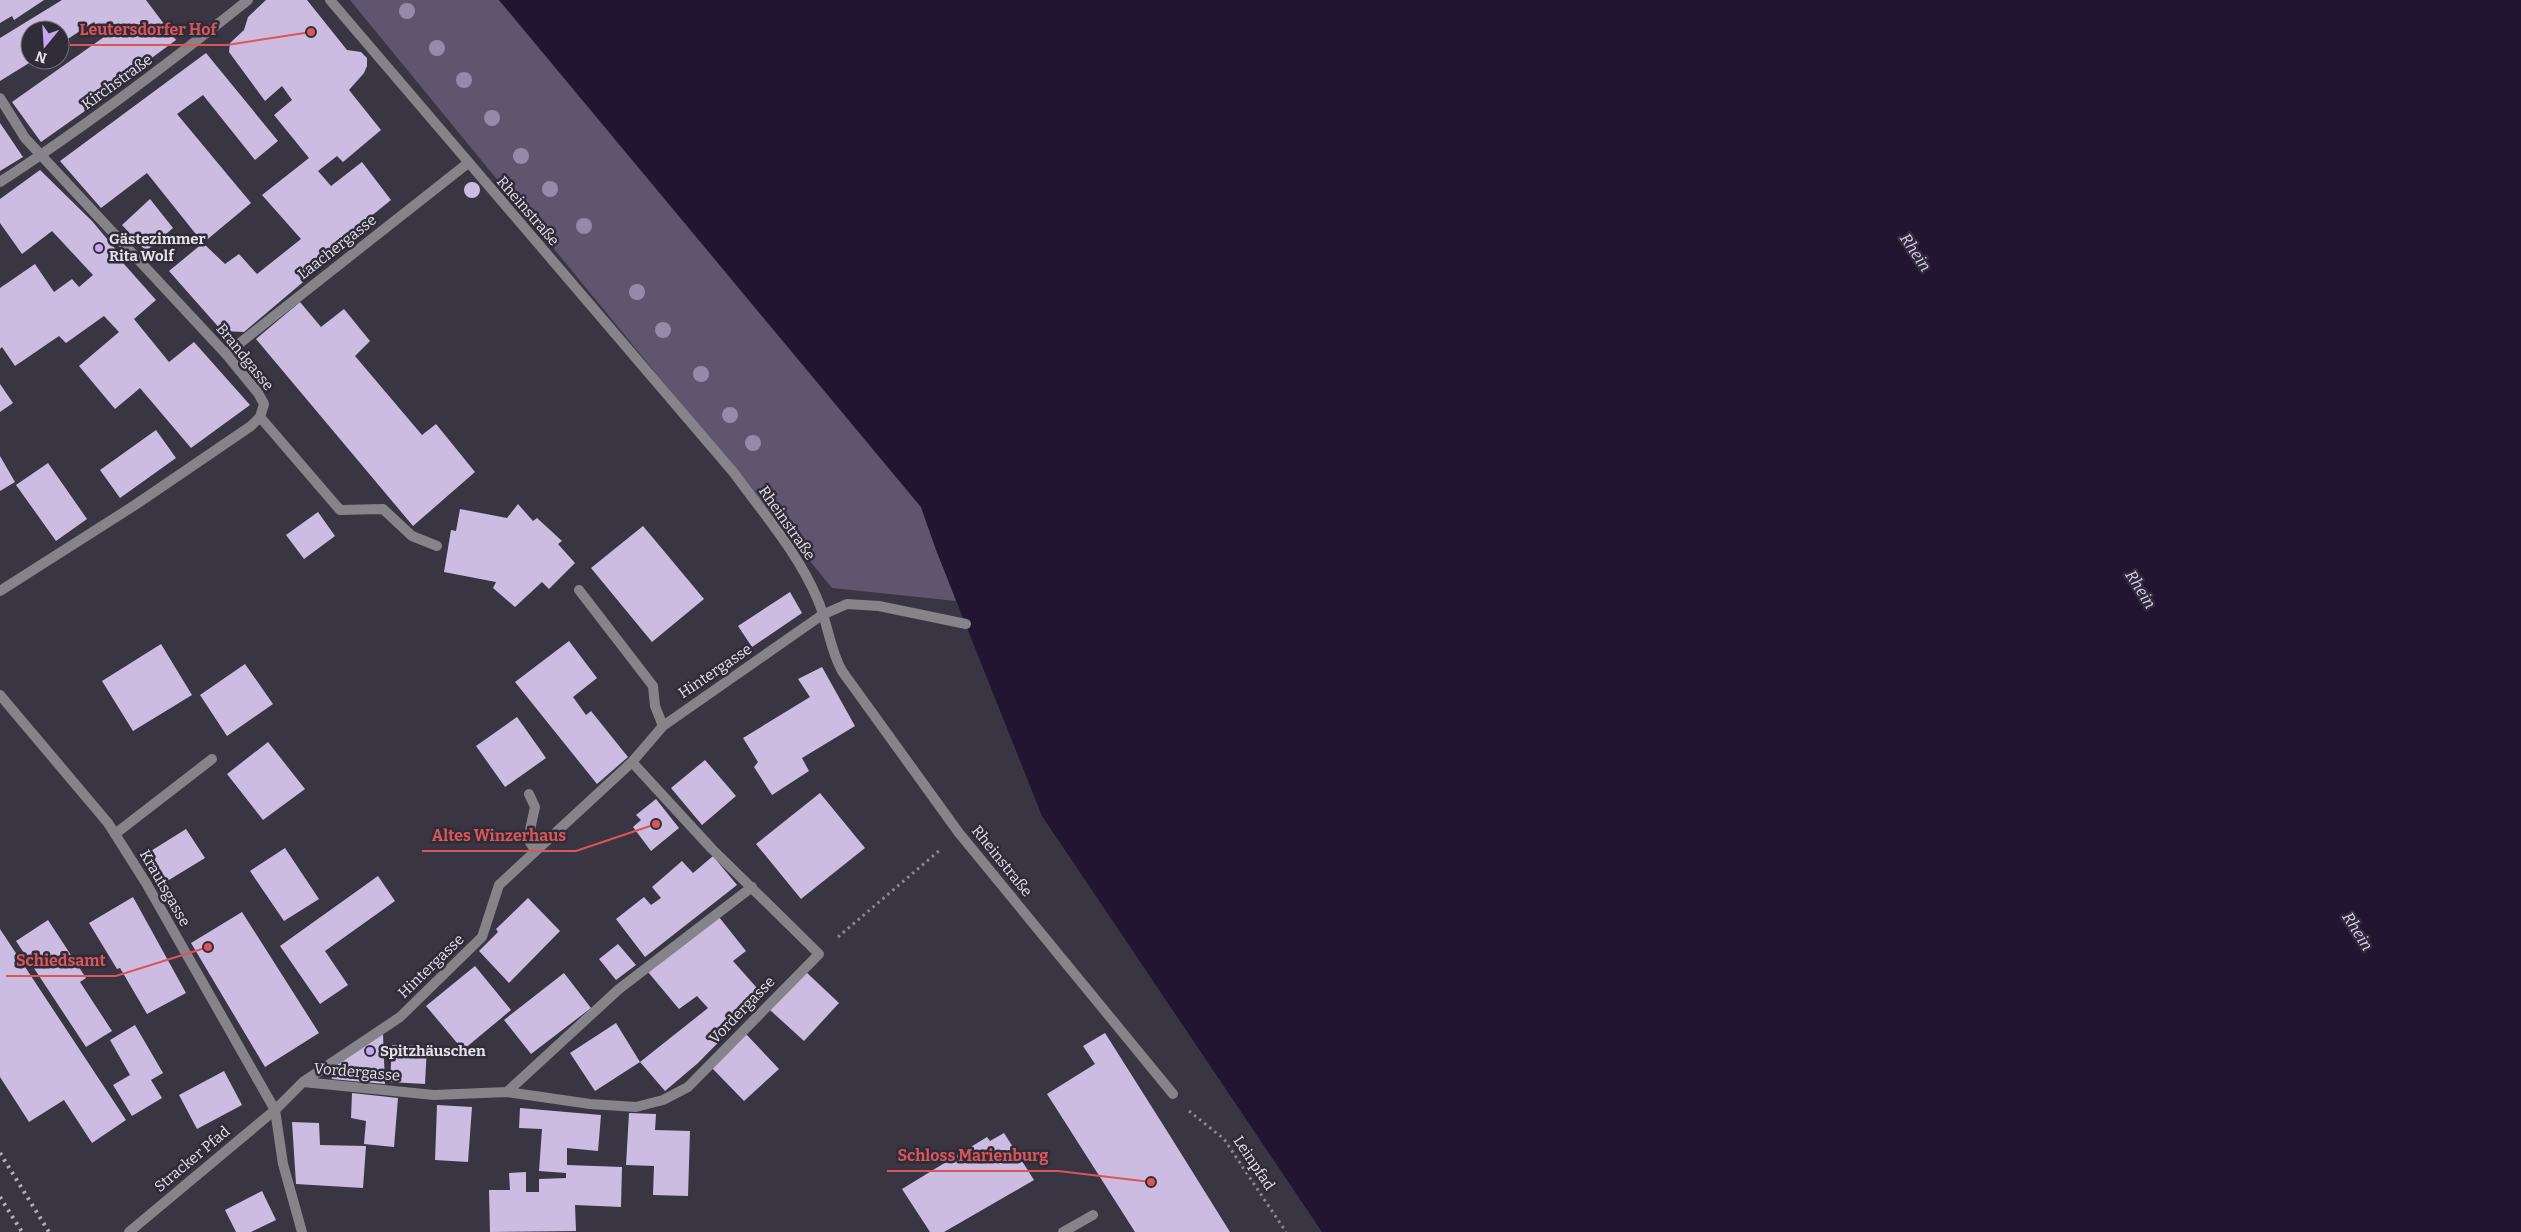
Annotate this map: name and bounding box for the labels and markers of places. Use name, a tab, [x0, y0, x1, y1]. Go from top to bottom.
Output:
callout: Leutersdorfer Hof	[70, 14, 227, 45]
place label: Gästezimmer Rita Wolf	[109, 230, 206, 265]
marker: Gästezimmer Rita Wolf	[93, 242, 105, 254]
callout: Altes Winzerhaus	[422, 820, 576, 851]
callout: Schiedsamt	[6, 945, 116, 976]
place label: Spitzhäuschen	[380, 1042, 486, 1060]
marker: Spitzhäuschen	[364, 1045, 376, 1057]
callout: Schloss Marienburg	[887, 1140, 1058, 1171]

